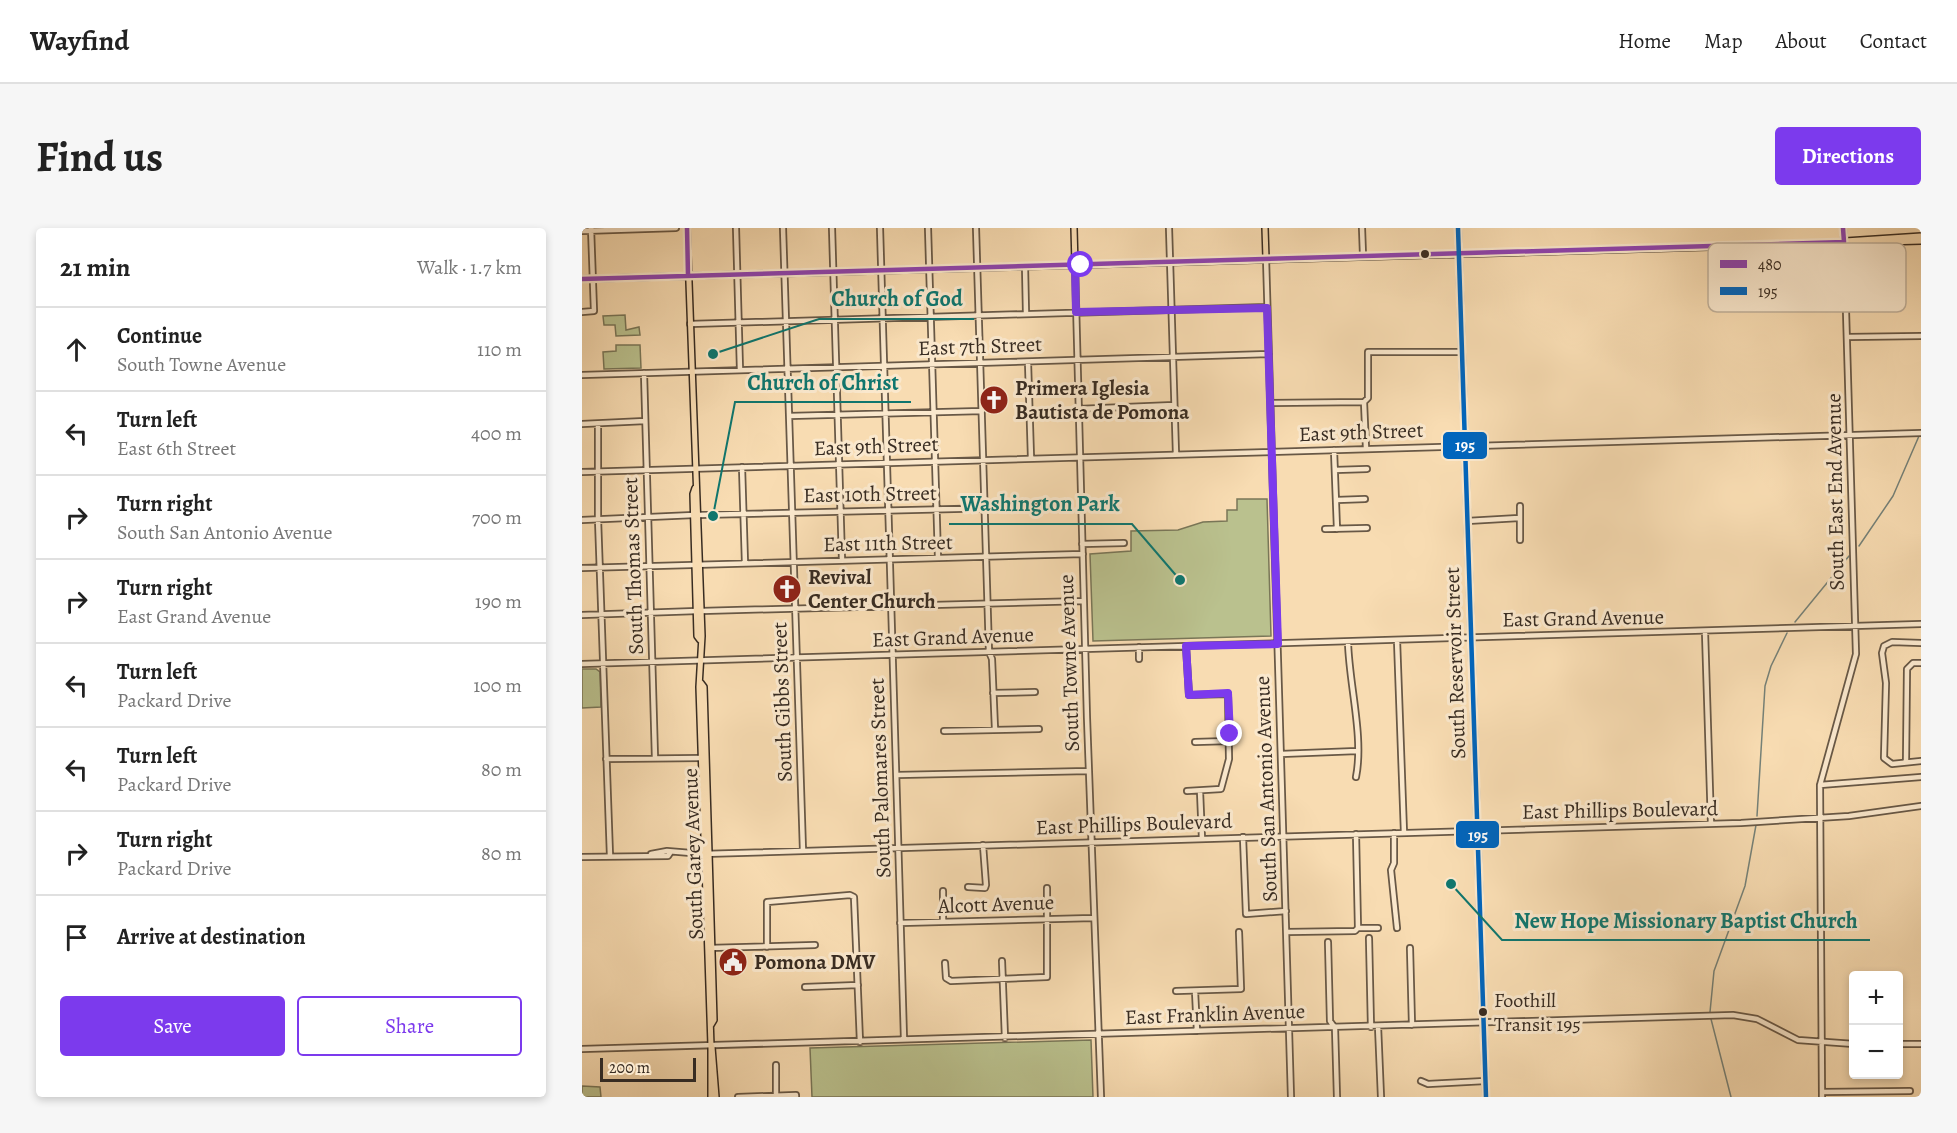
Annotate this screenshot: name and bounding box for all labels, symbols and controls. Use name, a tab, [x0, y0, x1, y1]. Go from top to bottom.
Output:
text: Wayfind	[30, 22, 129, 60]
text: Home	[1618, 27, 1671, 55]
text: Map	[1704, 27, 1742, 55]
text: About	[1775, 27, 1827, 55]
text: Contact	[1860, 27, 1927, 55]
button: Directions	[1775, 127, 1921, 185]
text: Find us	[36, 128, 163, 185]
legend	[1708, 243, 1906, 312]
unlabelled marker	[1419, 248, 1431, 260]
text: 21 min	[60, 250, 130, 285]
route start	[1067, 251, 1093, 277]
text: Walk · 1.7 km	[417, 254, 522, 281]
text: 480	[1758, 254, 1782, 276]
callout: Church of God	[819, 279, 974, 319]
text: 195	[1758, 281, 1778, 303]
text: Church of God	[831, 284, 963, 314]
text: Continue	[117, 321, 202, 351]
street label: East 7th Street	[918, 330, 1043, 362]
icon: ahead	[60, 333, 93, 366]
text: 110 m	[477, 336, 522, 363]
text: South Towne Avenue	[117, 351, 286, 378]
callout: Church of Christ	[735, 362, 911, 402]
text: Church of Christ	[747, 368, 899, 398]
place label: Primera Iglesia Bautista de Pomona	[1015, 374, 1190, 426]
church icon: Primera Iglesia Bautista de Pomona	[978, 384, 1010, 416]
street label: South East End Avenue	[1819, 393, 1851, 591]
text: Turn left	[117, 405, 197, 435]
street label: East 9th Street	[1298, 416, 1424, 448]
icon: left	[60, 417, 93, 450]
text: 400 m	[471, 420, 522, 447]
street label: East 9th Street	[813, 430, 939, 462]
line badge: 195	[1442, 431, 1488, 460]
text: East 6th Street	[117, 435, 236, 462]
text: 195	[1455, 435, 1475, 457]
street label: South Thomas Street	[616, 477, 650, 655]
street label: East 10th Street	[803, 479, 937, 509]
callout: Washington Park	[949, 484, 1132, 524]
text: Turn right	[117, 489, 213, 519]
text: Washington Park	[959, 489, 1120, 519]
icon: right	[60, 501, 93, 534]
text: 700 m	[472, 504, 522, 531]
text: South San Antonio Avenue	[117, 519, 333, 546]
street label: East 11th Street	[823, 528, 953, 558]
place label: Revival Center Church	[808, 563, 936, 615]
street label: South Reservoir Street	[1438, 567, 1472, 759]
text: Turn right	[117, 573, 213, 603]
church icon: Revival Center Church	[771, 573, 803, 605]
street label: South Towne Avenue	[1052, 574, 1086, 752]
icon: right	[60, 585, 93, 618]
text: 190 m	[475, 588, 522, 615]
text: East Grand Avenue	[117, 603, 271, 630]
street label: East Grand Avenue	[1502, 603, 1664, 633]
street label: East Grand Avenue	[872, 620, 1034, 654]
street label: South Gibbs Street	[765, 622, 799, 782]
text: Turn left	[117, 657, 197, 687]
icon: left	[60, 669, 93, 702]
text: 100 m	[473, 672, 522, 699]
street label: South San Antonio Avenue	[1248, 675, 1284, 903]
street label: South Palomares Street	[863, 677, 897, 878]
text: Packard Drive	[117, 687, 231, 714]
route end	[1216, 720, 1242, 746]
text: Turn left	[117, 741, 197, 771]
icon: left	[60, 753, 93, 786]
text: 80 m	[481, 756, 522, 783]
street label: South Garey Avenue	[676, 768, 710, 940]
text: Packard Drive	[117, 771, 231, 798]
street label: East Phillips Boulevard	[1522, 794, 1719, 826]
street label: East Phillips Boulevard	[1035, 807, 1233, 841]
line badge: 195	[1455, 820, 1500, 849]
text: Turn right	[117, 825, 213, 855]
text: 195	[1468, 825, 1488, 847]
icon: right	[60, 837, 93, 870]
text: 80 m	[481, 840, 522, 867]
text: Packard Drive	[117, 855, 231, 882]
street label: Alcott Avenue	[936, 888, 1055, 920]
callout: New Hope Missionary Baptist Church	[1502, 900, 1870, 940]
text: New Hope Missionary Baptist Church	[1514, 906, 1858, 936]
icon: arrive	[60, 921, 93, 954]
text: Arrive at destination	[117, 922, 306, 952]
public building icon: Pomona DMV	[717, 946, 749, 978]
place label: Pomona DMV	[754, 948, 876, 976]
map controls	[1849, 971, 1903, 1079]
button: +	[1849, 971, 1903, 1025]
place label: Foothill Transit 195	[1494, 987, 1581, 1038]
button: Save	[60, 996, 285, 1056]
button: Share	[297, 996, 522, 1056]
street label: East Franklin Avenue	[1124, 997, 1306, 1031]
marker: Foothill Transit 195	[1477, 1006, 1489, 1018]
button: −	[1849, 1025, 1903, 1079]
scale bar	[600, 1055, 696, 1082]
text: 200 m	[609, 1057, 650, 1079]

